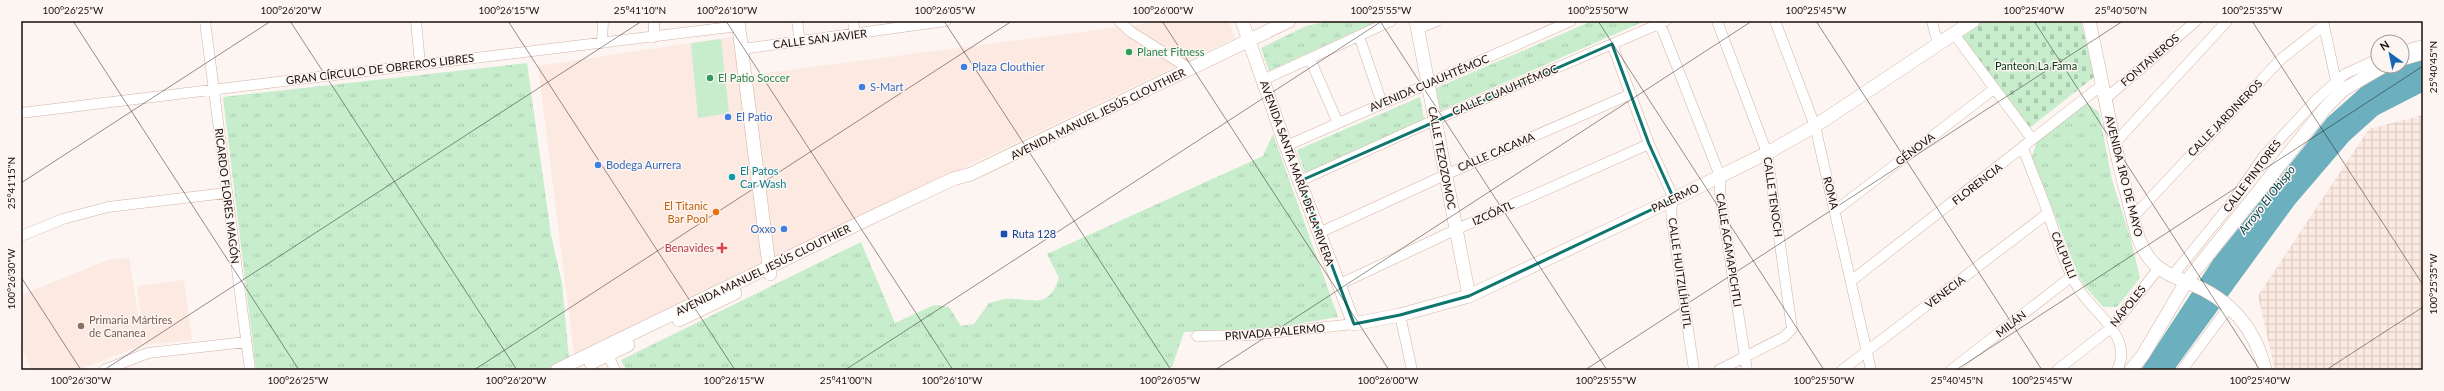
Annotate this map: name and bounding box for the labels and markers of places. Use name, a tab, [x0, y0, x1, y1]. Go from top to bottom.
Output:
place label: Planet Fitness	[1137, 45, 1205, 58]
marker: Planet Fitness	[1124, 47, 1134, 57]
place label: Plaza Clouthier	[972, 60, 1045, 73]
marker: Plaza Clouthier	[959, 62, 969, 72]
place label: El Patio Soccer	[718, 71, 790, 84]
marker: El Patio Soccer	[705, 73, 715, 83]
place label: S-Mart	[870, 80, 904, 93]
marker: S-Mart	[857, 82, 867, 92]
place label: El Patio	[736, 110, 773, 123]
marker: El Patio	[723, 112, 733, 122]
place label: Bodega Aurrera	[606, 158, 681, 171]
marker: Bodega Aurrera	[593, 160, 603, 170]
place label: El Patos Car Wash	[740, 164, 786, 190]
marker: El Patos Car Wash	[727, 172, 737, 182]
place label: El Titanic Bar Pool	[664, 199, 708, 225]
marker: El Titanic Bar Pool	[711, 207, 721, 217]
place label: Oxxo	[750, 222, 776, 235]
marker: Oxxo	[779, 224, 789, 234]
place label: Ruta 128	[1012, 227, 1056, 240]
marker: Ruta 128	[999, 229, 1009, 239]
place label: Benavides	[665, 241, 714, 254]
marker: Benavides	[717, 243, 727, 253]
place label: Primaria Mártires de Cananea	[89, 313, 172, 339]
marker: Primaria Mártires de Cananea	[76, 321, 86, 331]

